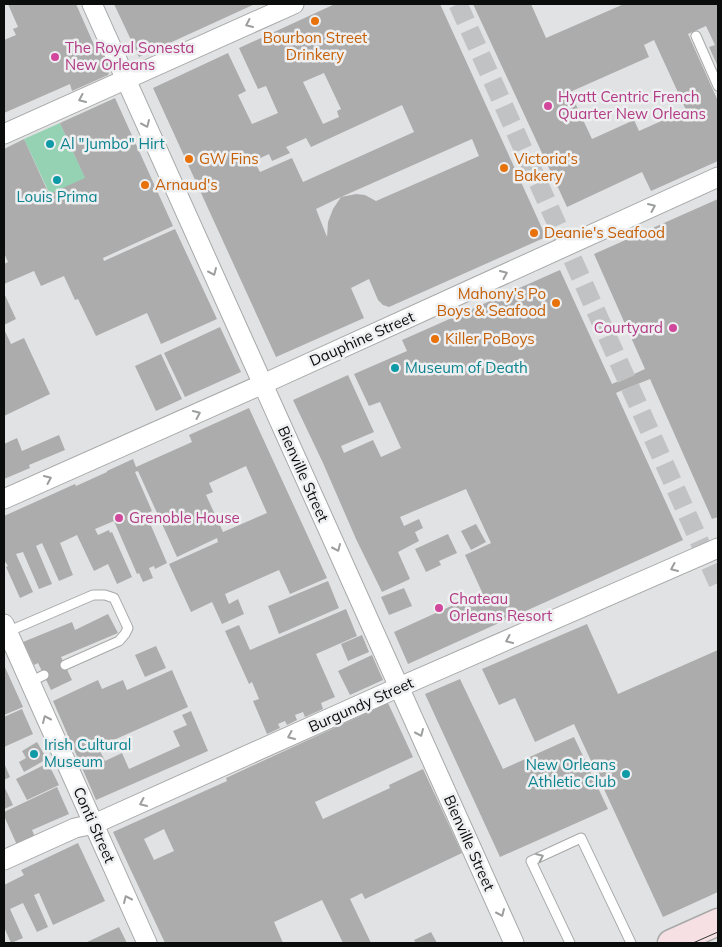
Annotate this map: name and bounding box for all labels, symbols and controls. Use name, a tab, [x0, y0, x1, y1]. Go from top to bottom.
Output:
marker: Bourbon Street Drinkery	[309, 15, 321, 27]
one-way arrow	[245, 18, 254, 28]
place label: Bourbon Street Drinkery	[263, 28, 367, 64]
place label: The Royal Sonesta New Orleans	[65, 38, 194, 74]
marker: The Royal Sonesta New Orleans	[49, 51, 61, 63]
place label: Hyatt Centric French Quarter New Orleans	[558, 87, 706, 123]
one-way arrow	[78, 93, 87, 104]
marker: Hyatt Centric French Quarter New Orleans	[542, 100, 554, 112]
one-way arrow	[140, 119, 151, 128]
place label: Al "Jumbo" Hirt	[60, 134, 165, 153]
marker: Al "Jumbo" Hirt	[44, 138, 56, 150]
place label: GW Fins	[199, 149, 259, 168]
place label: Victoria's Bakery	[514, 149, 578, 185]
marker: GW Fins	[183, 153, 195, 165]
marker: Victoria's Bakery	[498, 162, 510, 174]
marker: Louis Prima	[51, 174, 63, 186]
place label: Arnaud's	[155, 175, 218, 194]
marker: Arnaud's	[139, 179, 151, 191]
place label: Louis Prima	[16, 187, 98, 206]
one-way arrow	[647, 202, 656, 213]
place label: Deanie's Seafood	[544, 223, 665, 242]
marker: Deanie's Seafood	[528, 227, 540, 239]
one-way arrow	[206, 267, 217, 276]
one-way arrow	[499, 270, 508, 281]
place label: Mahony’s Po Boys & Seafood	[437, 284, 546, 320]
marker: Mahony’s Po Boys & Seafood	[550, 297, 562, 309]
street label: Dauphine Street	[307, 307, 417, 370]
place label: Courtyard	[594, 318, 663, 337]
marker: Courtyard	[667, 322, 679, 334]
place label: Killer PoBoys	[445, 329, 535, 348]
marker: Killer PoBoys	[429, 333, 441, 345]
place label: Museum of Death	[405, 358, 528, 377]
marker: Museum of Death	[389, 362, 401, 374]
one-way arrow	[192, 409, 201, 420]
street label: Bienville Street	[274, 423, 333, 525]
one-way arrow	[43, 475, 52, 486]
place label: Grenoble House	[129, 508, 240, 527]
marker: Grenoble House	[113, 512, 125, 524]
one-way arrow	[330, 543, 341, 552]
one-way arrow	[670, 561, 679, 572]
place label: Chateau Orleans Resort	[449, 589, 552, 625]
marker: Chateau Orleans Resort	[433, 602, 445, 614]
one-way arrow	[505, 634, 514, 645]
street label: Burgundy Street	[305, 673, 416, 736]
one-way arrow	[42, 715, 53, 724]
one-way arrow	[413, 728, 424, 737]
one-way arrow	[287, 730, 296, 740]
place label: Irish Cultural Museum	[44, 735, 131, 771]
marker: Irish Cultural Museum	[28, 748, 40, 760]
place label: New Orleans Athletic Club	[526, 755, 616, 791]
marker: New Orleans Athletic Club	[620, 768, 632, 780]
street label: Conti Street	[69, 784, 120, 866]
street label: Bienville Street	[440, 792, 499, 894]
one-way arrow	[139, 796, 148, 807]
one-way arrow	[535, 853, 544, 863]
one-way arrow	[123, 895, 134, 904]
one-way arrow	[494, 908, 505, 917]

